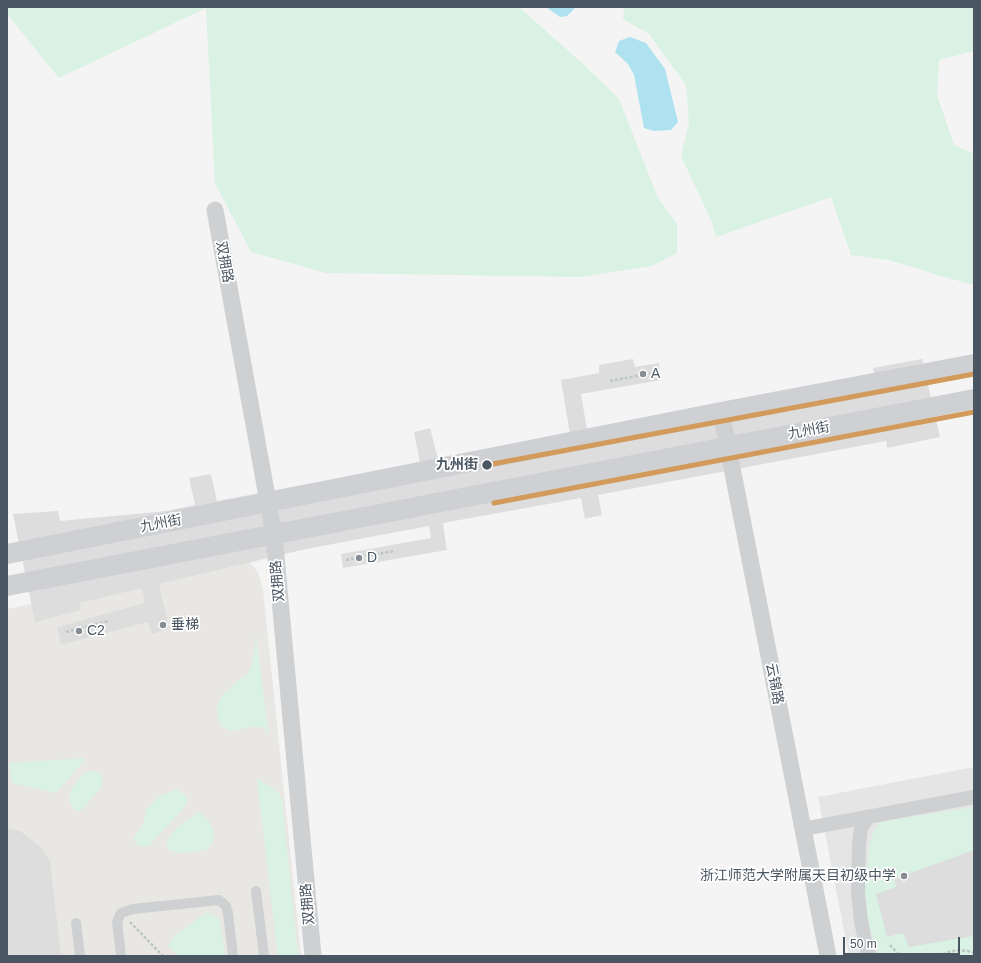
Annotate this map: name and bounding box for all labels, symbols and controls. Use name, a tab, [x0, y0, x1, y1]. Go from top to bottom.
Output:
street label: 双拥路	[212, 240, 236, 284]
place label: A	[651, 366, 660, 382]
marker: A	[638, 369, 648, 379]
street label: 九州街	[787, 419, 831, 443]
place label: 九州街	[436, 457, 478, 473]
marker: 九州街	[480, 458, 494, 472]
street label: 九州街	[139, 512, 183, 536]
place label: D	[367, 550, 377, 566]
marker: D	[354, 553, 364, 563]
street label: 双拥路	[268, 559, 288, 603]
place label: 垂梯	[171, 617, 199, 633]
marker: 垂梯	[158, 620, 168, 630]
place label: C2	[87, 623, 105, 639]
marker: C2	[74, 626, 84, 636]
street label: 云锦路	[762, 662, 786, 706]
place label: 浙江师范大学附属天目初级中学	[700, 868, 896, 884]
marker: 浙江师范大学附属天目初级中学	[899, 871, 909, 881]
street label: 双拥路	[298, 882, 318, 926]
scale bar	[845, 929, 962, 955]
text: 50 m	[850, 937, 877, 951]

